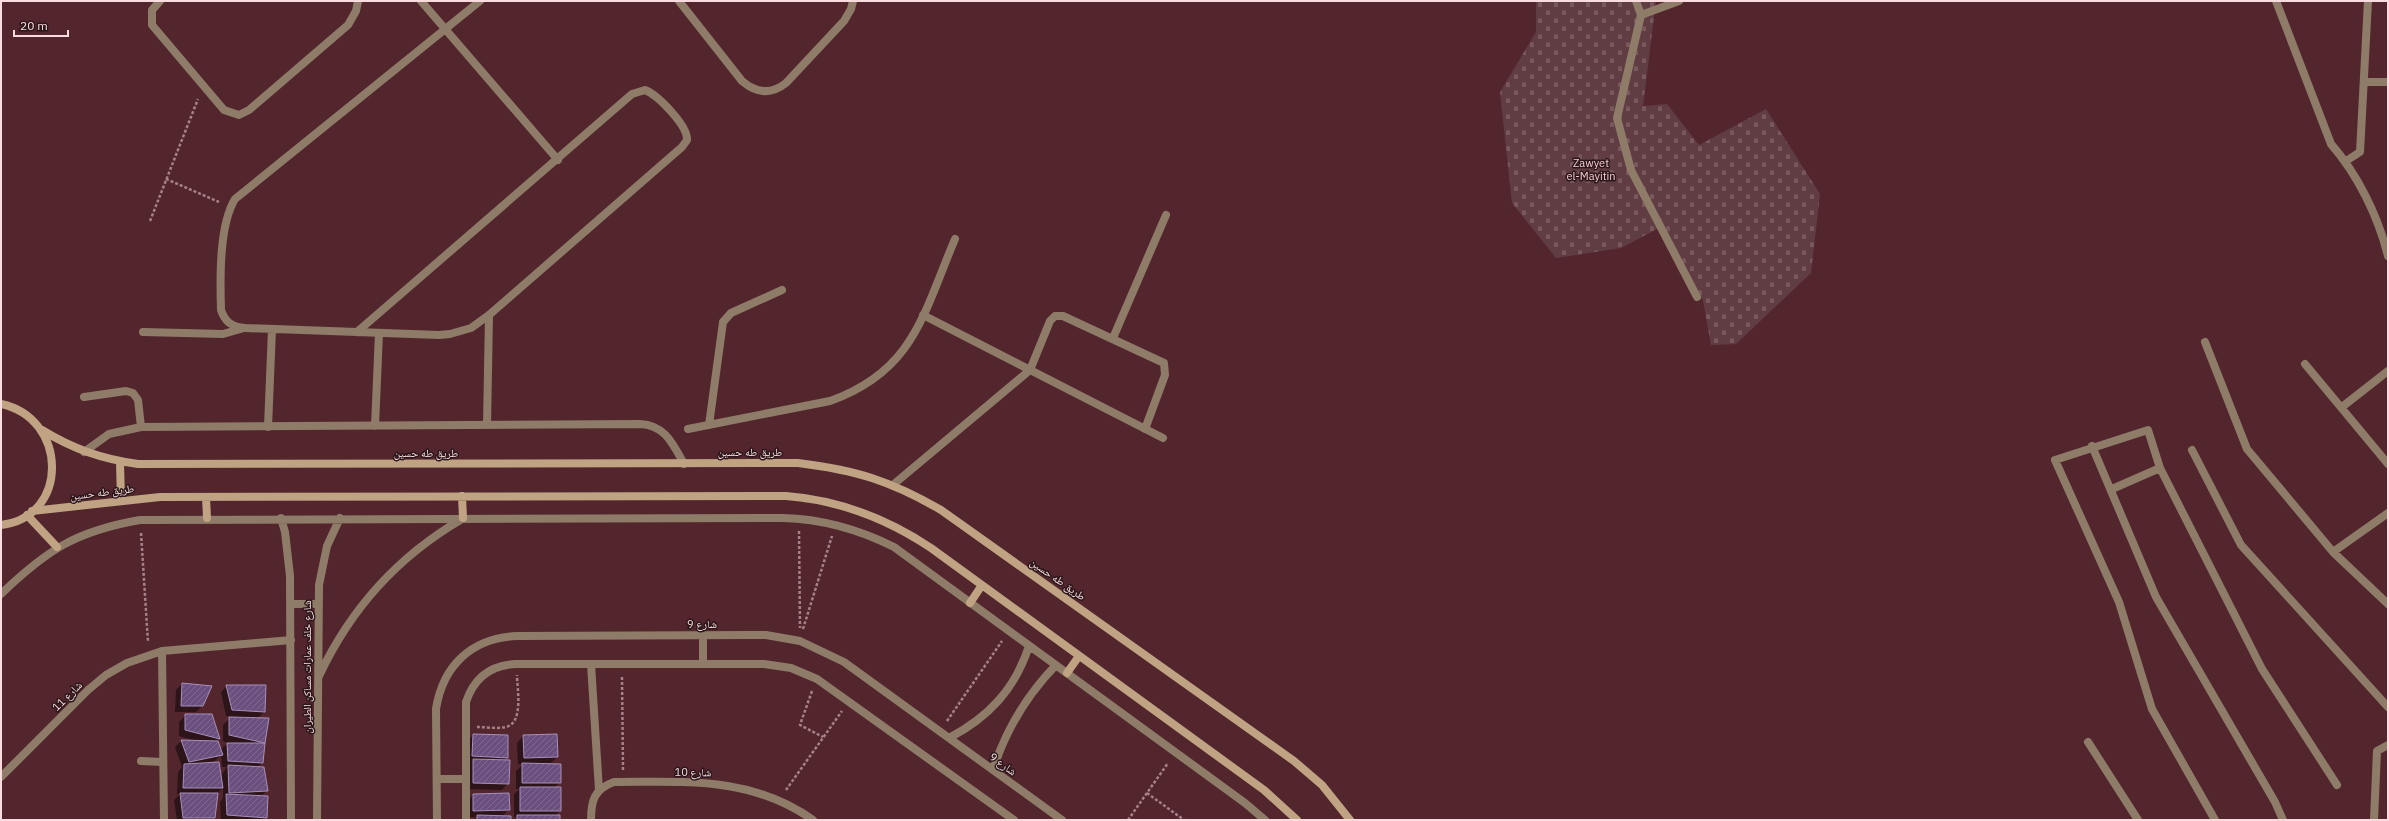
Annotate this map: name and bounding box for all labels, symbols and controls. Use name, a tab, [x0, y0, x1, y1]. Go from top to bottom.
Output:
scale bar	[14, 12, 68, 38]
text: 20 m	[20, 18, 48, 33]
park label: Zawyet el-Mayitin	[1566, 156, 1616, 183]
street label: طريق طه حسين	[718, 445, 782, 459]
street label: طريق طه حسين	[394, 446, 458, 460]
street label: طريق طه حسين	[69, 481, 135, 503]
street label: طريق طه حسين	[1028, 555, 1088, 603]
street label: شارع خلف عمارات مساكن الطيران	[300, 600, 314, 734]
street label: شارع 9	[687, 617, 717, 631]
street label: شارع 11	[49, 678, 85, 714]
street label: شارع 9	[987, 749, 1019, 779]
street label: شارع 10	[675, 765, 711, 779]

